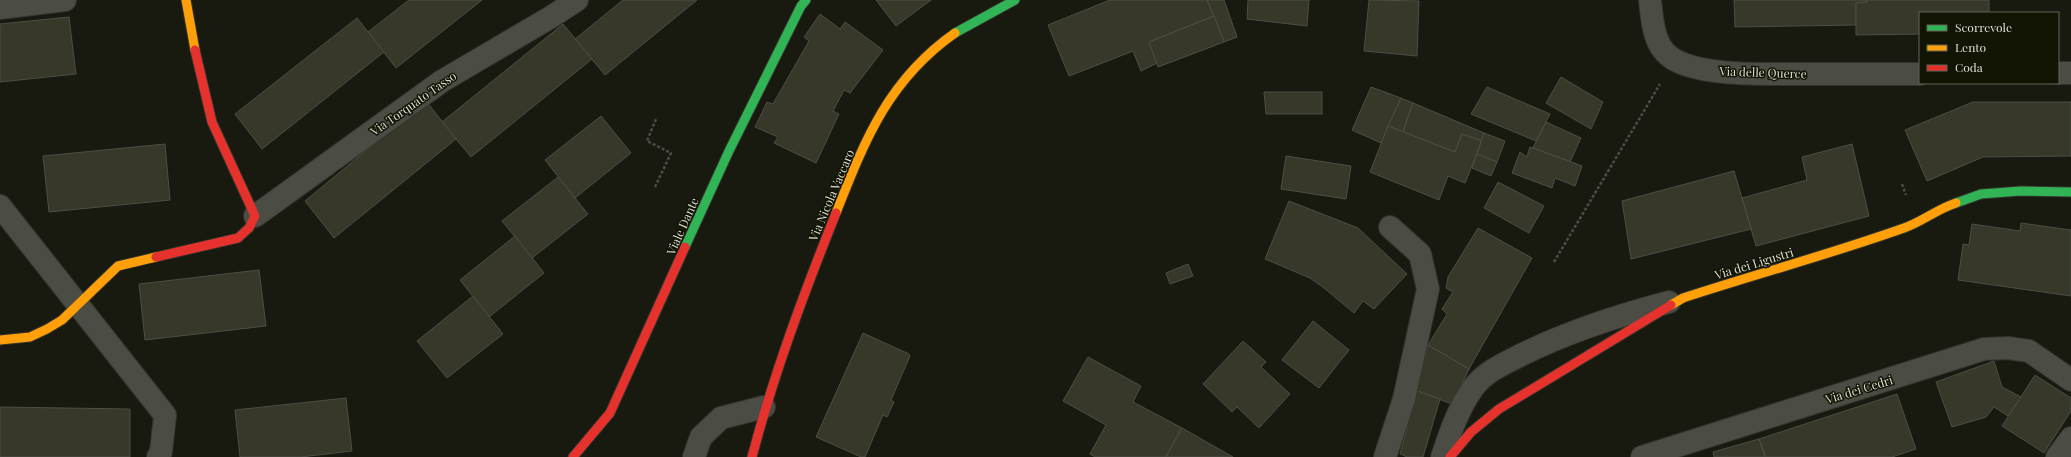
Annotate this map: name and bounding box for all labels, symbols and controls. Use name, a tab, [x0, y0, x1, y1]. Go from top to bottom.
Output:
legend	[1919, 12, 2059, 84]
text: Scorrevole	[1955, 19, 2012, 35]
text: Lento	[1955, 39, 1987, 55]
text: Coda	[1955, 59, 1983, 75]
street label: Via delle Querce	[1718, 62, 1807, 82]
street label: Via Torquato Tasso	[366, 67, 460, 139]
street label: Via Nicola Vaccaro	[804, 147, 858, 244]
street label: Viale Dante	[662, 195, 702, 258]
street label: Via dei Ligustri	[1712, 243, 1796, 283]
street label: Via dei Cedri	[1823, 371, 1895, 407]

